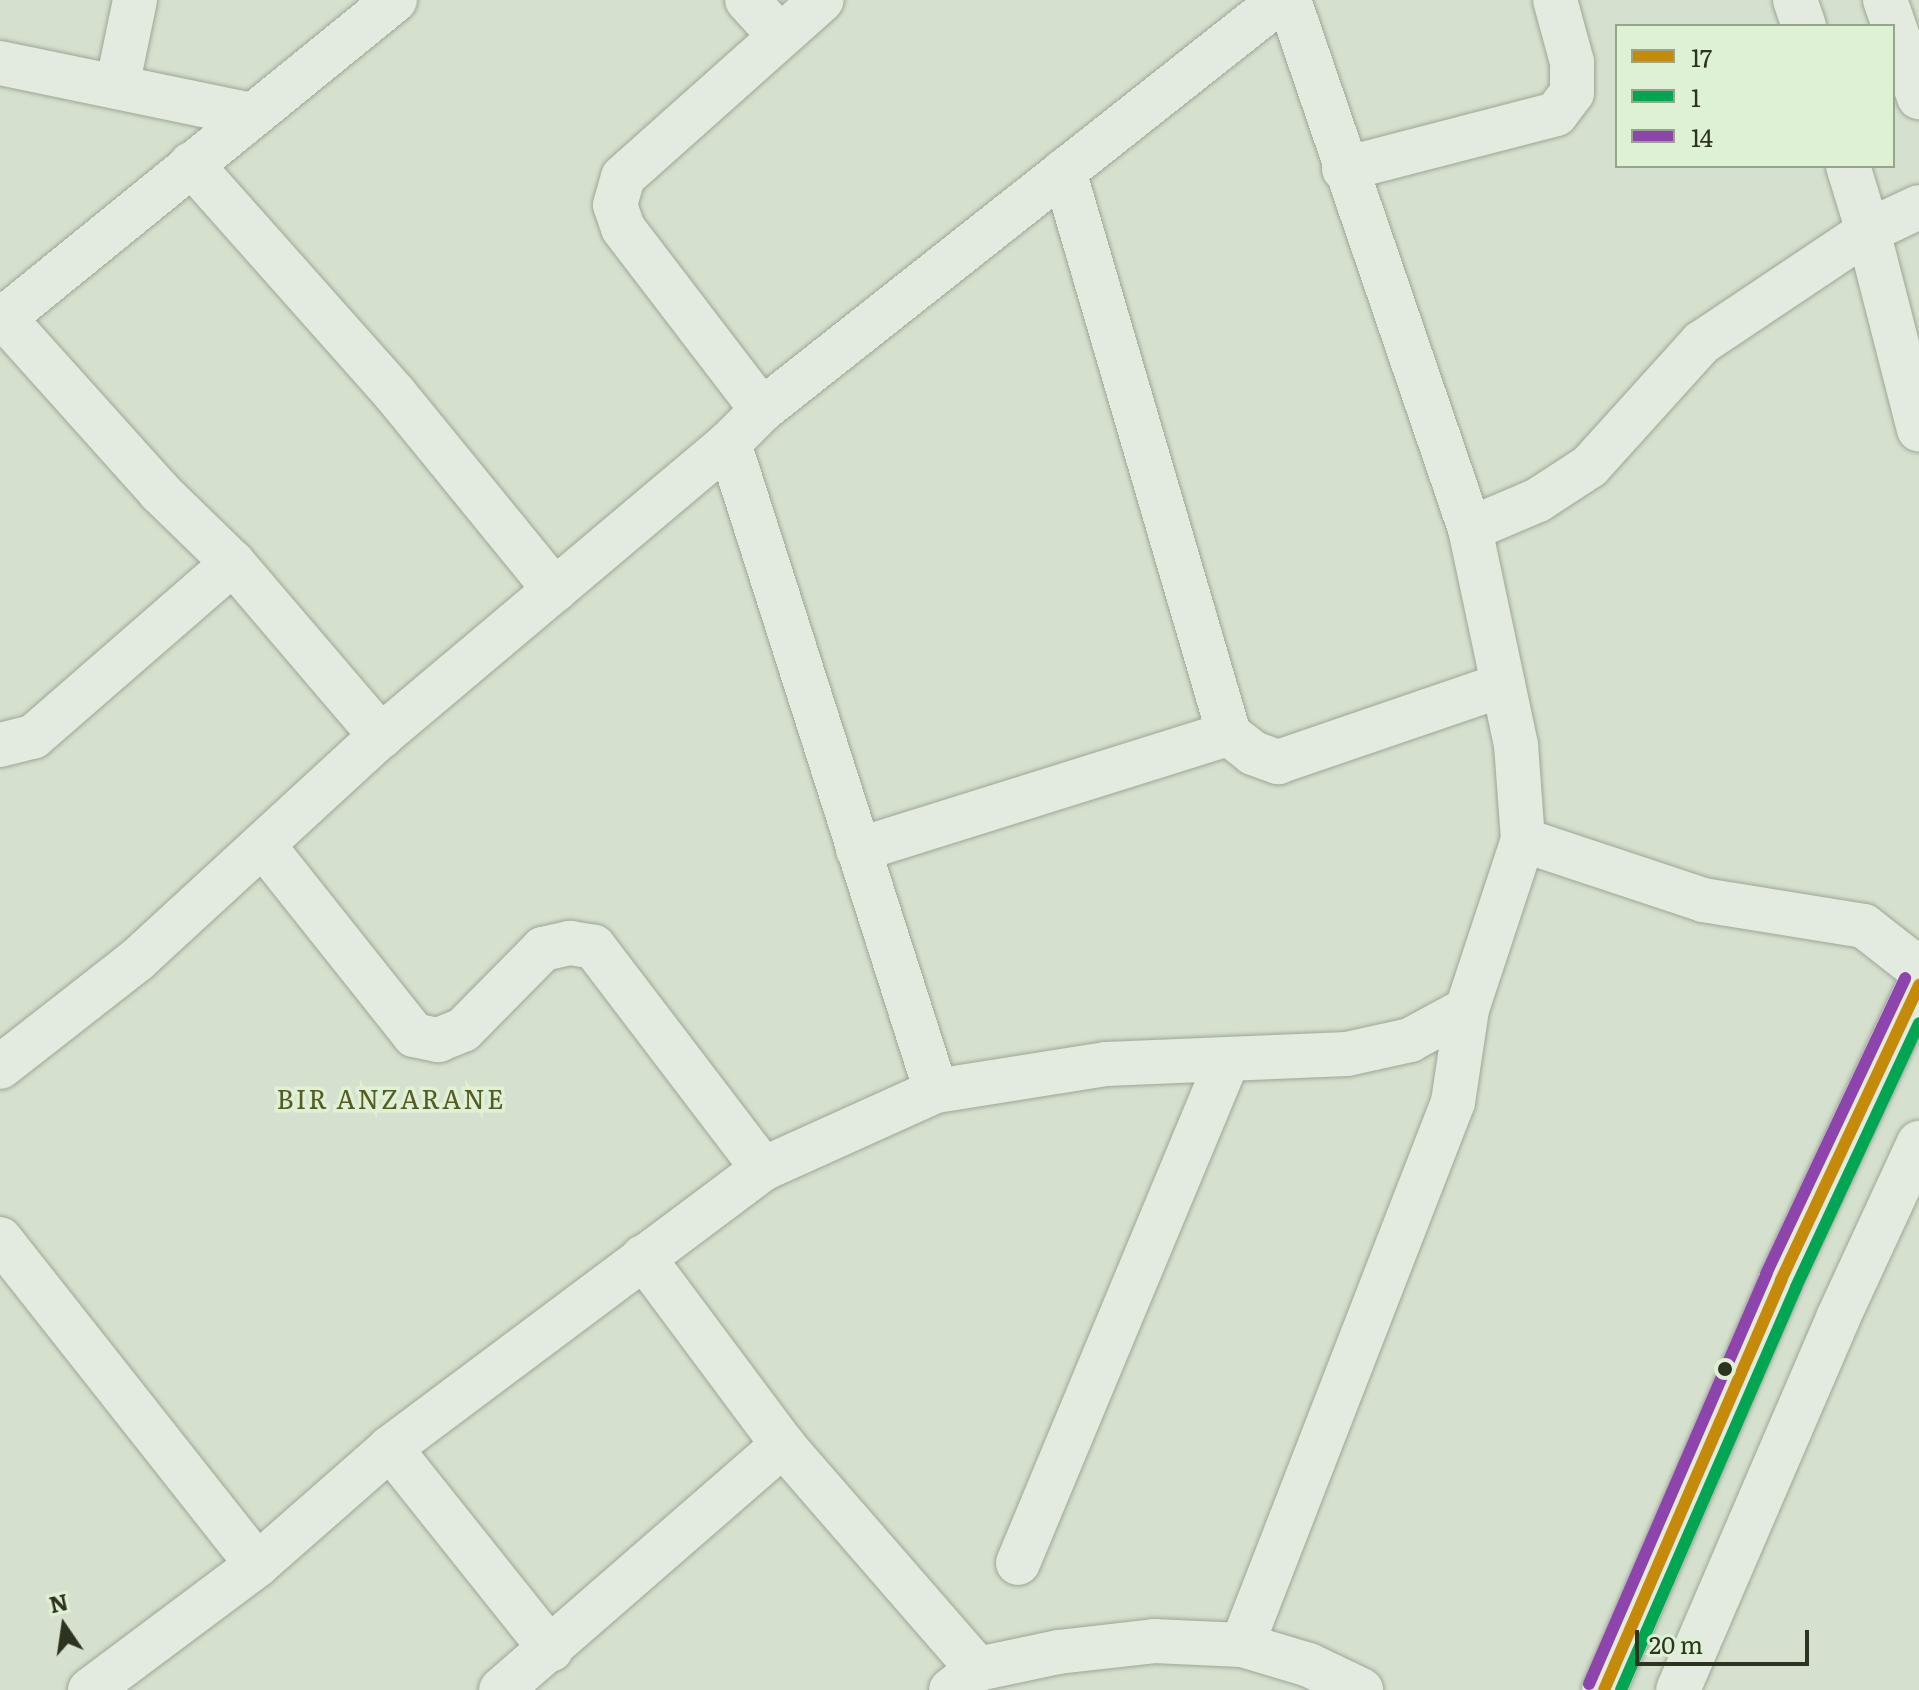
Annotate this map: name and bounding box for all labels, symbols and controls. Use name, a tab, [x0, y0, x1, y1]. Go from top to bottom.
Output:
legend	[1615, 24, 1895, 168]
text: 17	[1691, 39, 1712, 74]
text: 1	[1691, 79, 1701, 114]
text: 14	[1691, 119, 1713, 154]
district label: BIR ANZARANE	[277, 1082, 505, 1114]
unlabelled marker	[1717, 1361, 1733, 1377]
text: N	[46, 1584, 71, 1620]
north arrow	[24, 1586, 104, 1666]
scale bar	[1639, 1614, 1813, 1664]
text: 20 m	[1649, 1626, 1703, 1661]

